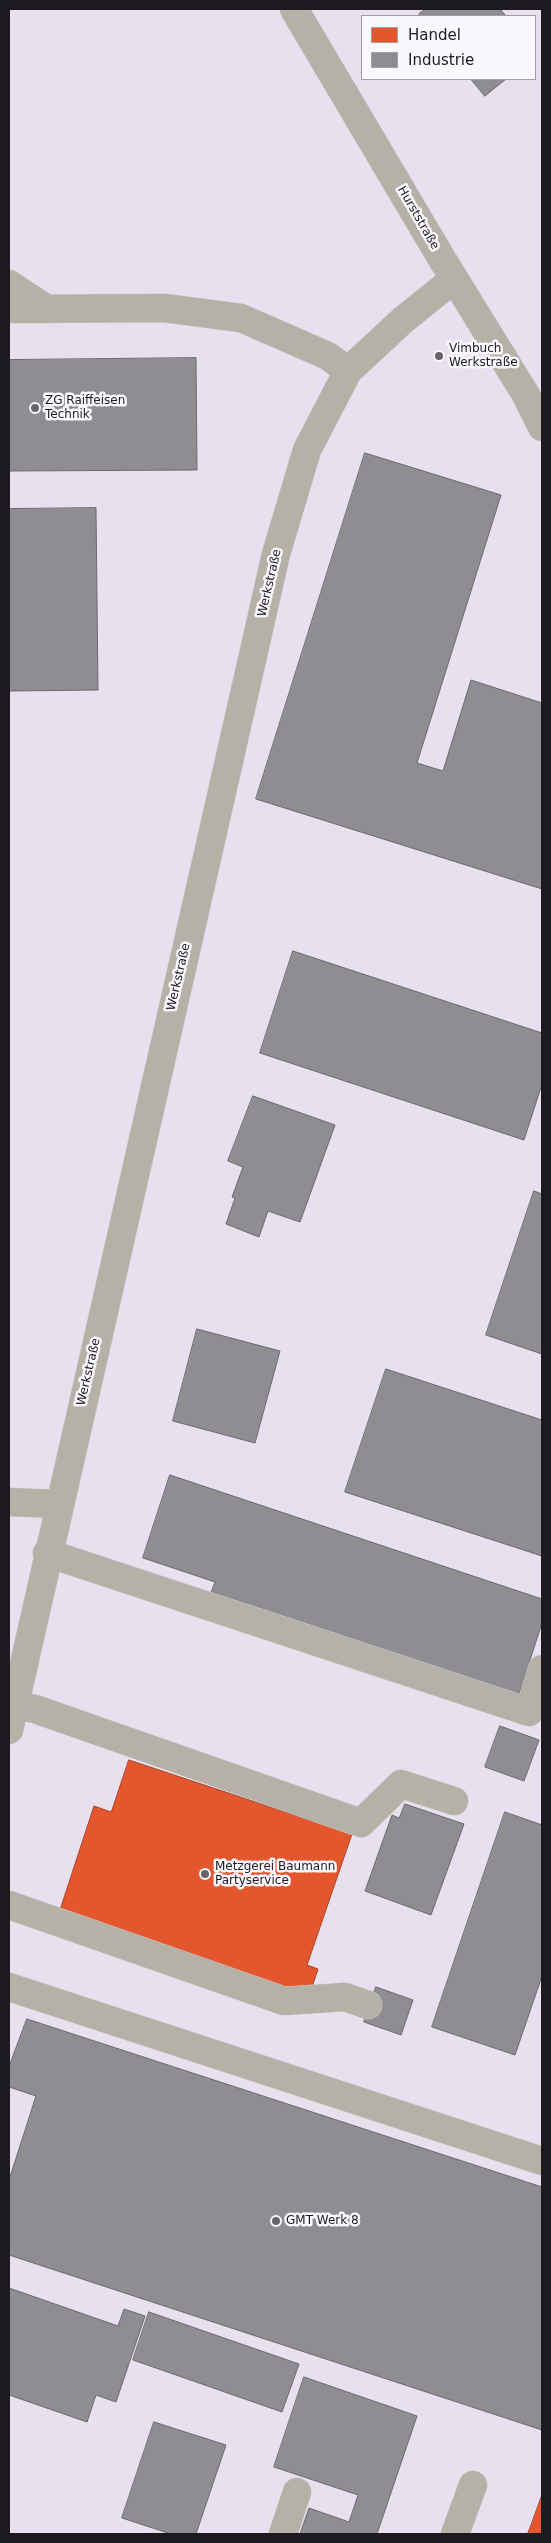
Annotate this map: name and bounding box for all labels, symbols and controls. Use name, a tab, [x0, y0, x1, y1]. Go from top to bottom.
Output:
legend	[361, 15, 536, 80]
text: Handel	[408, 26, 461, 44]
text: Industrie	[408, 51, 474, 69]
street label: Hurststraße	[394, 184, 442, 252]
place label: Vimbuch Werkstraße	[449, 342, 518, 370]
marker: Vimbuch Werkstraße	[433, 350, 445, 362]
place label: ZG Raiffeisen Technik	[45, 394, 125, 422]
marker: ZG Raiffeisen Technik	[29, 402, 41, 414]
street label: Werkstraße	[255, 548, 285, 618]
street label: Werkstraße	[164, 942, 194, 1012]
street label: Werkstraße	[74, 1337, 104, 1407]
place label: Metzgerei Baumann Partyservice	[215, 1860, 335, 1888]
marker: Metzgerei Baumann Partyservice	[199, 1868, 211, 1880]
place label: GMT Werk 8	[286, 2214, 359, 2228]
marker: GMT Werk 8	[270, 2215, 282, 2227]

